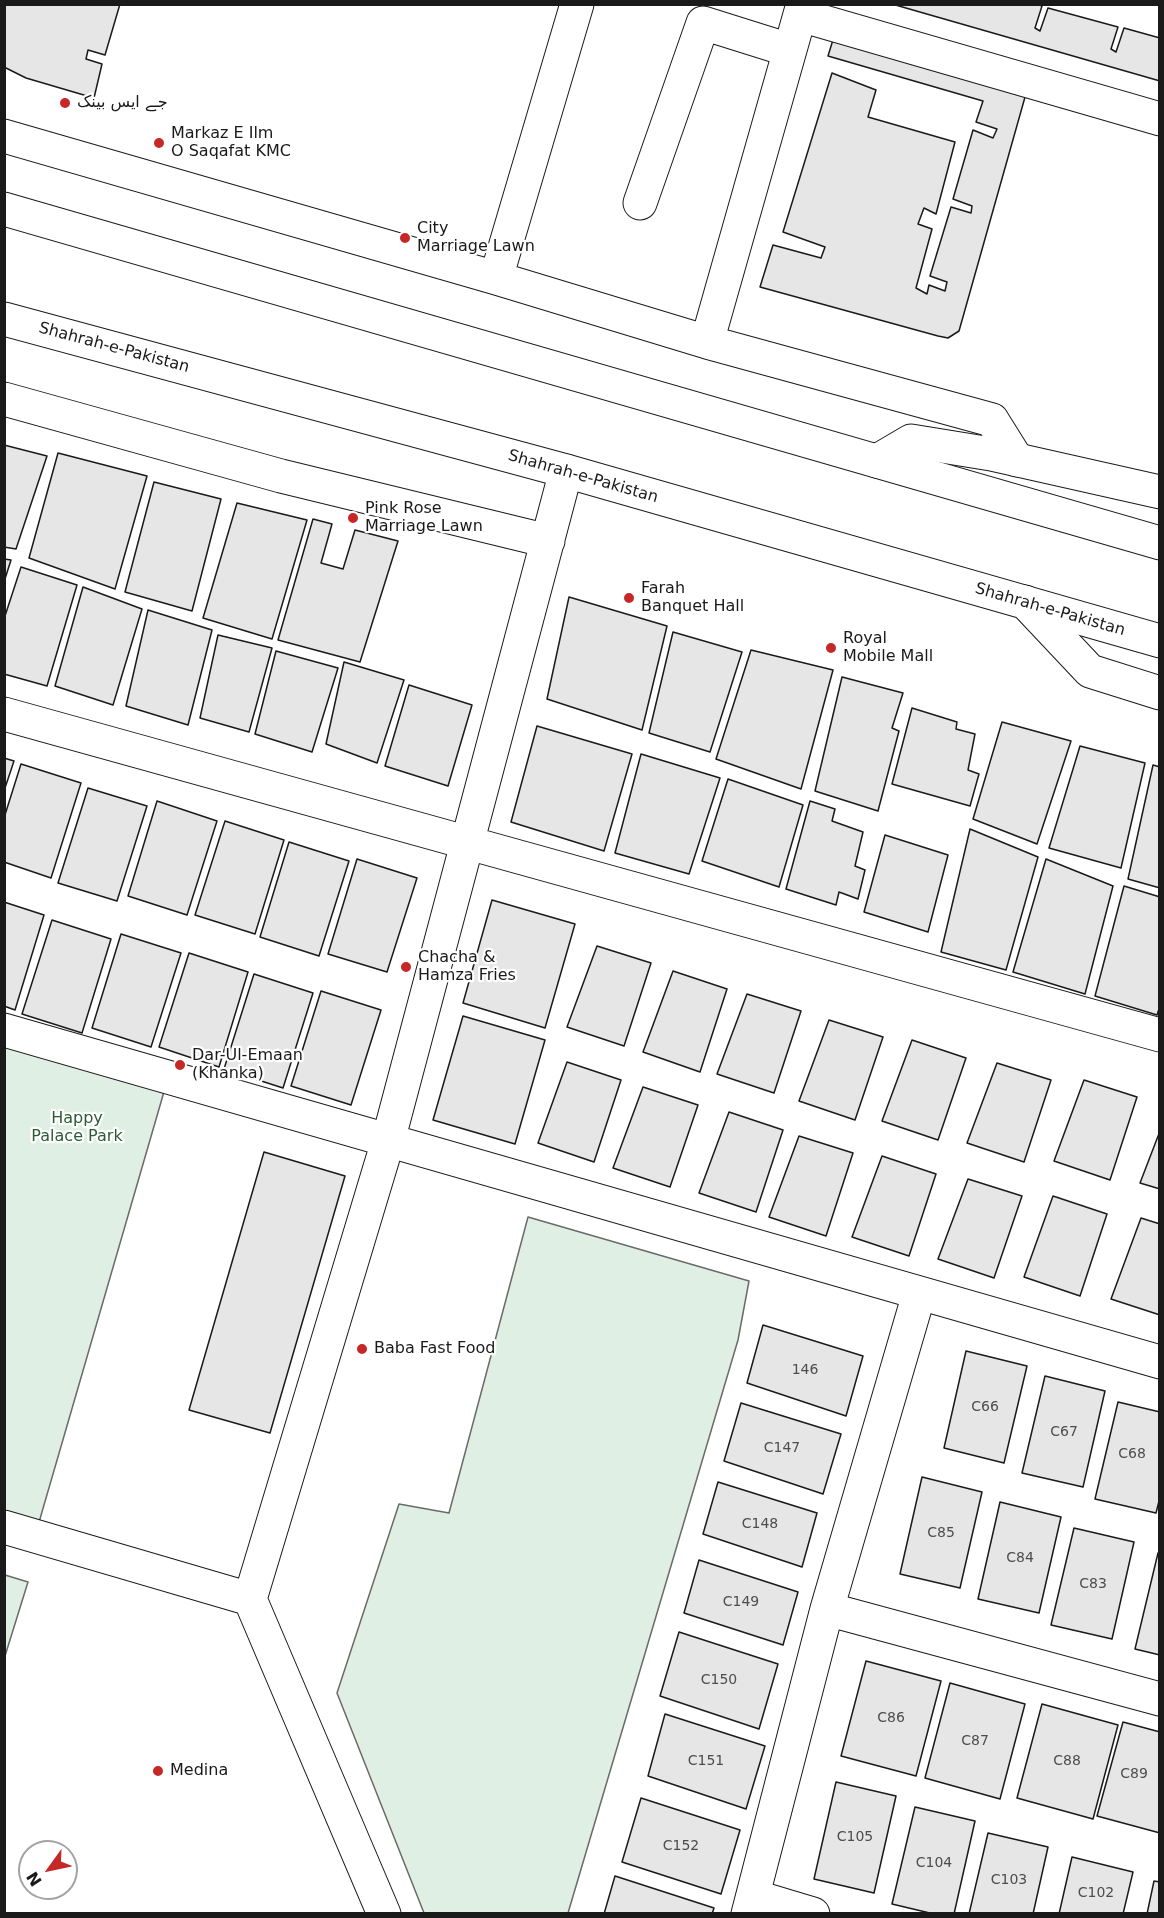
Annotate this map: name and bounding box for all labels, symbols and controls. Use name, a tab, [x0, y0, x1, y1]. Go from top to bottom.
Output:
place label: جے ایس بینک	[77, 93, 168, 113]
marker: جے ایس بینک	[58, 96, 72, 110]
place label: Markaz E Ilm O Saqafat KMC	[171, 124, 291, 162]
marker: Markaz E Ilm O Saqafat KMC	[152, 136, 166, 150]
place label: City Marriage Lawn	[417, 219, 535, 257]
marker: City Marriage Lawn	[398, 231, 412, 245]
street label: Shahrah-e-Pakistan	[37, 319, 191, 377]
street label: Shahrah-e-Pakistan	[506, 446, 660, 508]
place label: Pink Rose Marriage Lawn	[365, 499, 483, 537]
marker: Pink Rose Marriage Lawn	[346, 511, 360, 525]
place label: Farah Banquet Hall	[641, 579, 744, 617]
street label: Shahrah-e-Pakistan	[973, 579, 1127, 641]
marker: Farah Banquet Hall	[622, 591, 636, 605]
place label: Royal Mobile Mall	[843, 629, 933, 667]
marker: Royal Mobile Mall	[824, 641, 838, 655]
place label: Chacha & Hamza Fries	[418, 948, 516, 986]
marker: Chacha & Hamza Fries	[399, 960, 413, 974]
place label: Dar-Ul-Emaan (Khanka)	[192, 1046, 303, 1084]
marker: Dar-Ul-Emaan (Khanka)	[173, 1058, 187, 1072]
park label: Happy Palace Park	[31, 1109, 123, 1147]
place label: Baba Fast Food	[374, 1339, 495, 1359]
marker: Baba Fast Food	[355, 1342, 369, 1356]
house number: 146	[792, 1362, 818, 1378]
house number: C66	[971, 1399, 999, 1415]
house number: C67	[1050, 1424, 1078, 1440]
house number: C147	[764, 1440, 800, 1456]
house number: C68	[1118, 1446, 1146, 1462]
house number: C148	[742, 1516, 778, 1532]
house number: C85	[927, 1525, 955, 1541]
house number: C84	[1006, 1550, 1034, 1566]
house number: C83	[1079, 1576, 1107, 1592]
house number: C149	[723, 1594, 759, 1610]
house number: C150	[701, 1672, 737, 1688]
house number: C86	[877, 1710, 905, 1726]
house number: C87	[961, 1733, 989, 1749]
house number: C151	[688, 1753, 724, 1769]
house number: C88	[1053, 1753, 1081, 1769]
place label: Medina	[170, 1761, 228, 1781]
marker: Medina	[151, 1764, 165, 1778]
house number: C89	[1120, 1766, 1148, 1782]
house number: C105	[837, 1829, 873, 1845]
house number: C152	[663, 1838, 699, 1854]
north arrow	[18, 1840, 78, 1900]
house number: C104	[916, 1855, 952, 1871]
text: N	[23, 1868, 46, 1890]
house number: C103	[991, 1872, 1027, 1888]
house number: C102	[1078, 1885, 1114, 1901]

